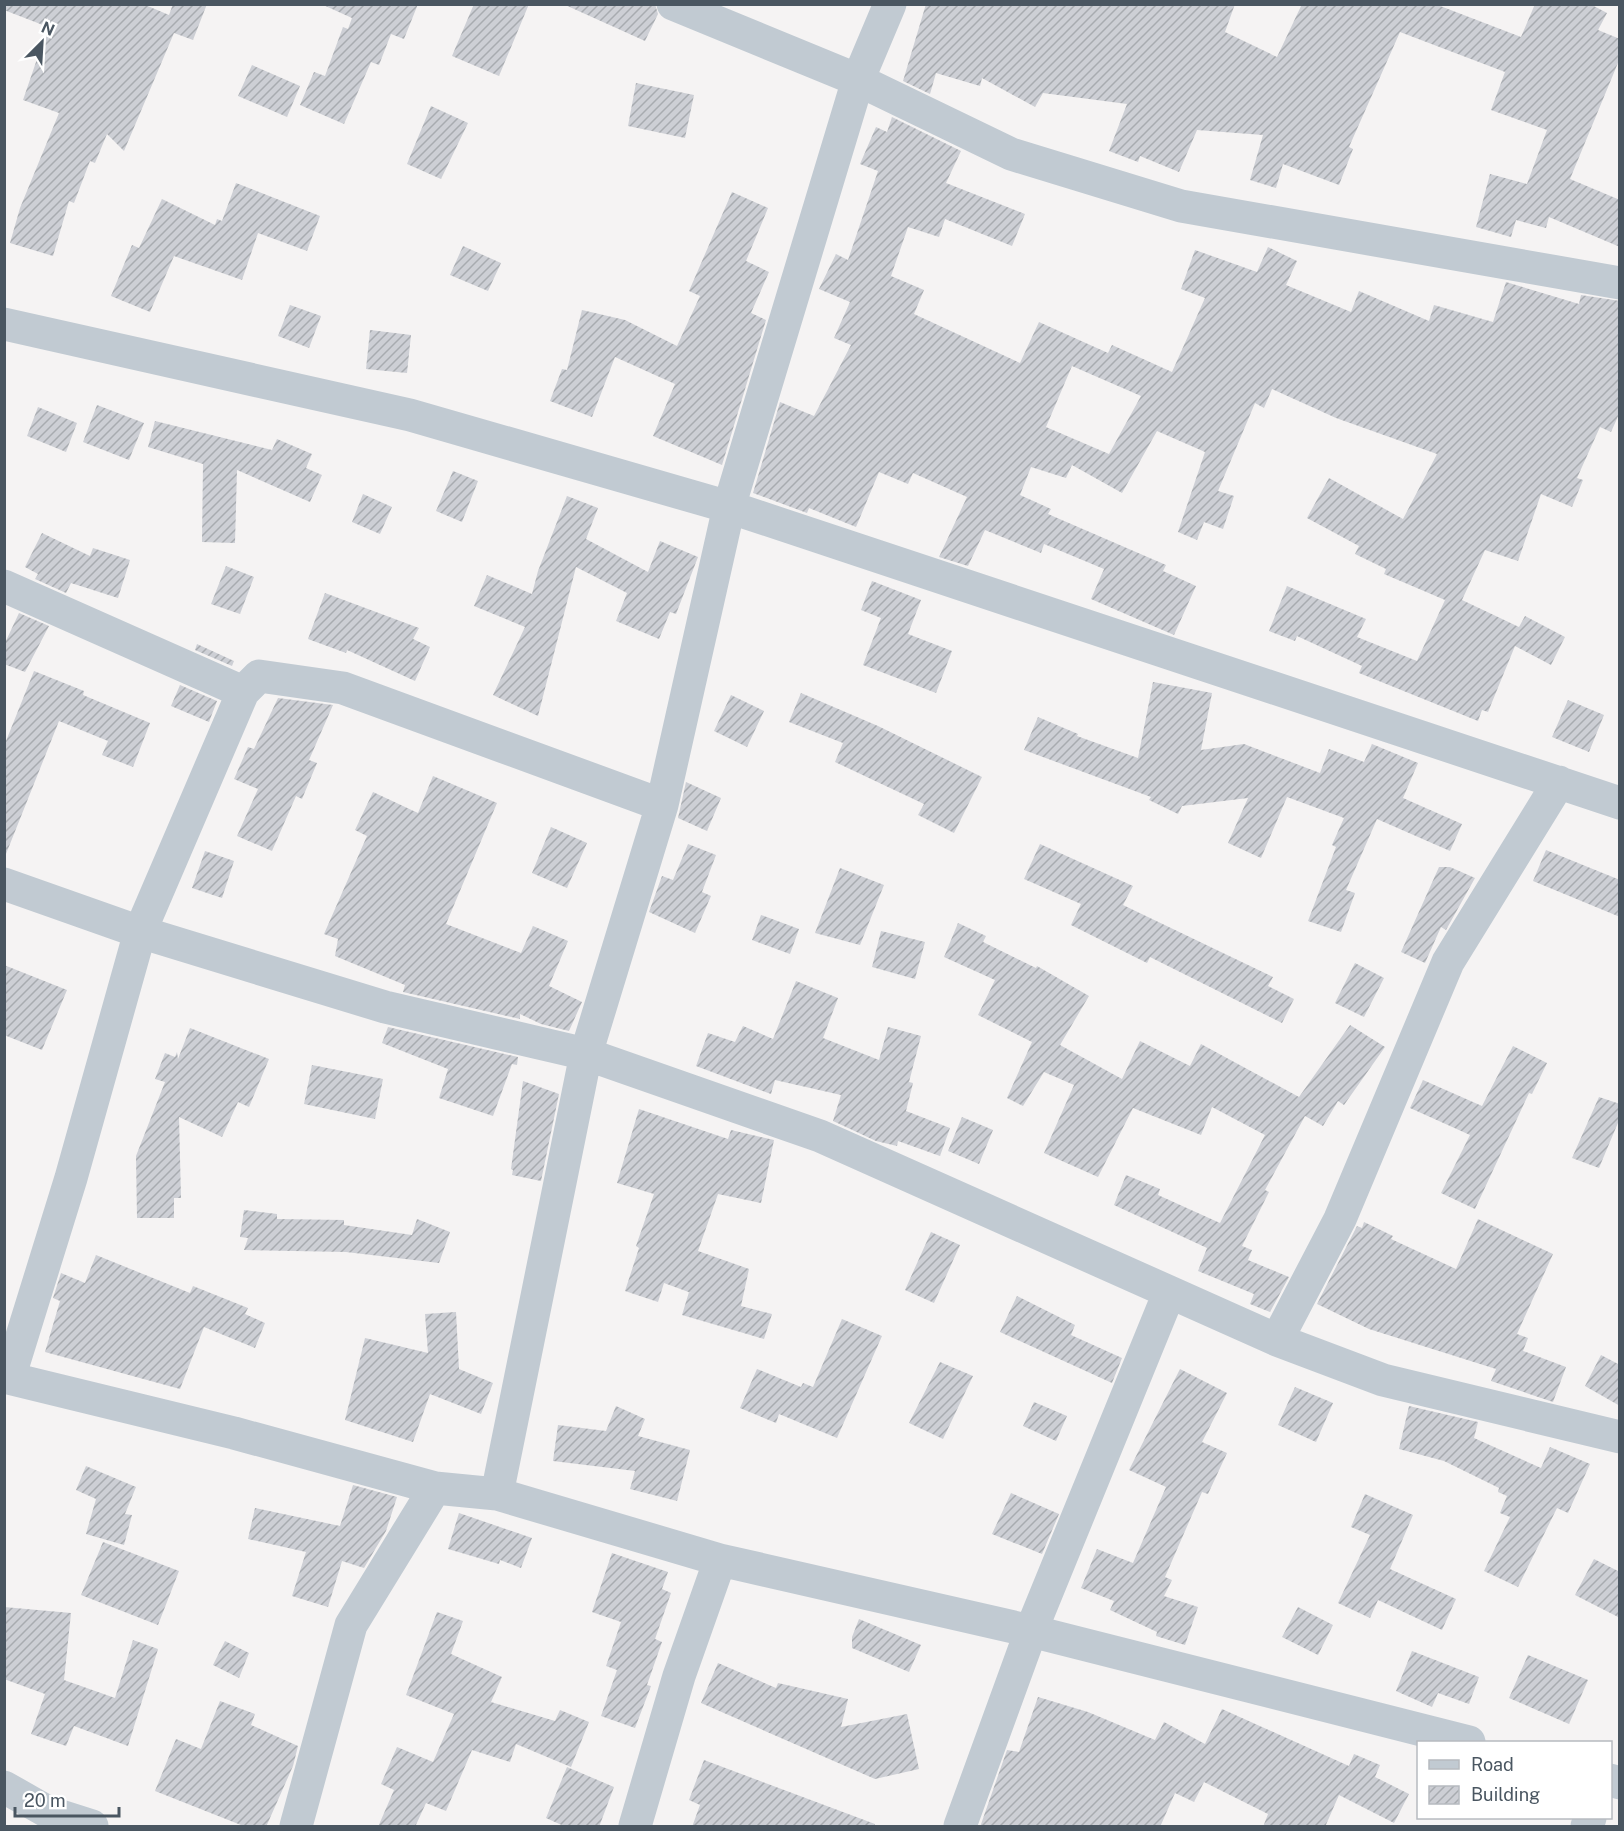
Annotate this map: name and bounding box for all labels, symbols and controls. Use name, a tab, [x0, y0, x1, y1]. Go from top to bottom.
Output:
north arrow	[12, 12, 72, 72]
text: N	[38, 18, 57, 40]
legend	[1417, 1741, 1612, 1819]
text: Road	[1471, 1754, 1514, 1775]
scale bar	[15, 1780, 118, 1818]
text: Building	[1471, 1784, 1540, 1805]
text: 20 m	[24, 1790, 66, 1811]

